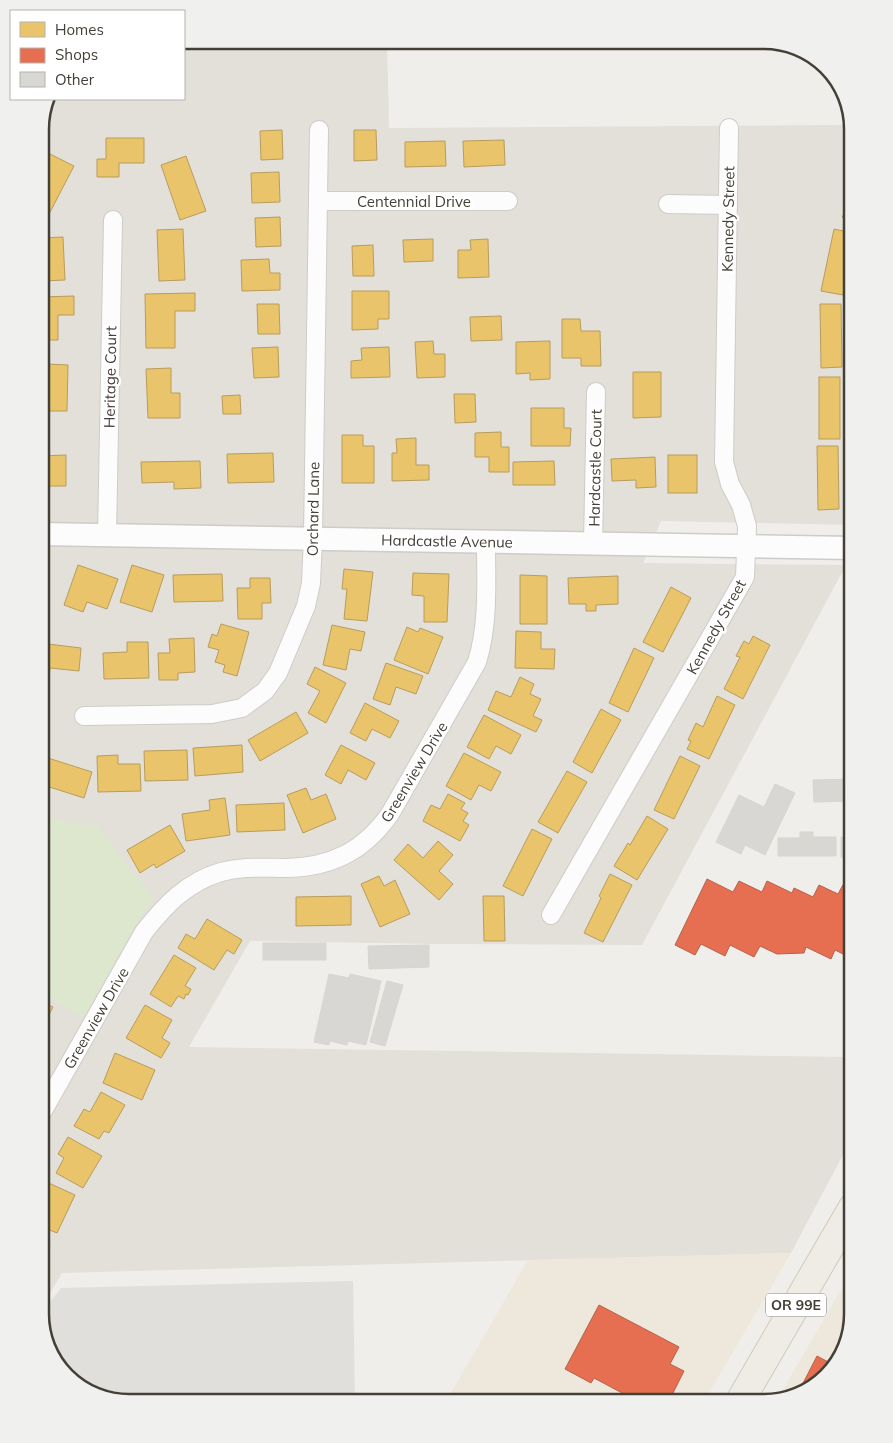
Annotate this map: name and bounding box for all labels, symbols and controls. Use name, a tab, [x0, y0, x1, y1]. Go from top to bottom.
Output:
legend	[10, 10, 185, 100]
text: Homes	[55, 20, 104, 39]
text: Shops	[55, 45, 98, 64]
text: Other	[55, 70, 95, 89]
street label: Kennedy Street	[718, 166, 738, 272]
street label: Centennial Drive	[357, 192, 471, 211]
street label: Heritage Court	[100, 326, 120, 428]
street label: Hardcastle Court	[584, 409, 606, 527]
street label: Orchard Lane	[303, 462, 323, 556]
street label: Hardcastle Avenue	[381, 530, 513, 552]
street label: Kennedy Street	[682, 576, 750, 678]
street label: Greenview Drive	[376, 718, 452, 826]
street label: Greenview Drive	[59, 964, 133, 1072]
road number: OR 99E	[766, 1294, 826, 1316]

